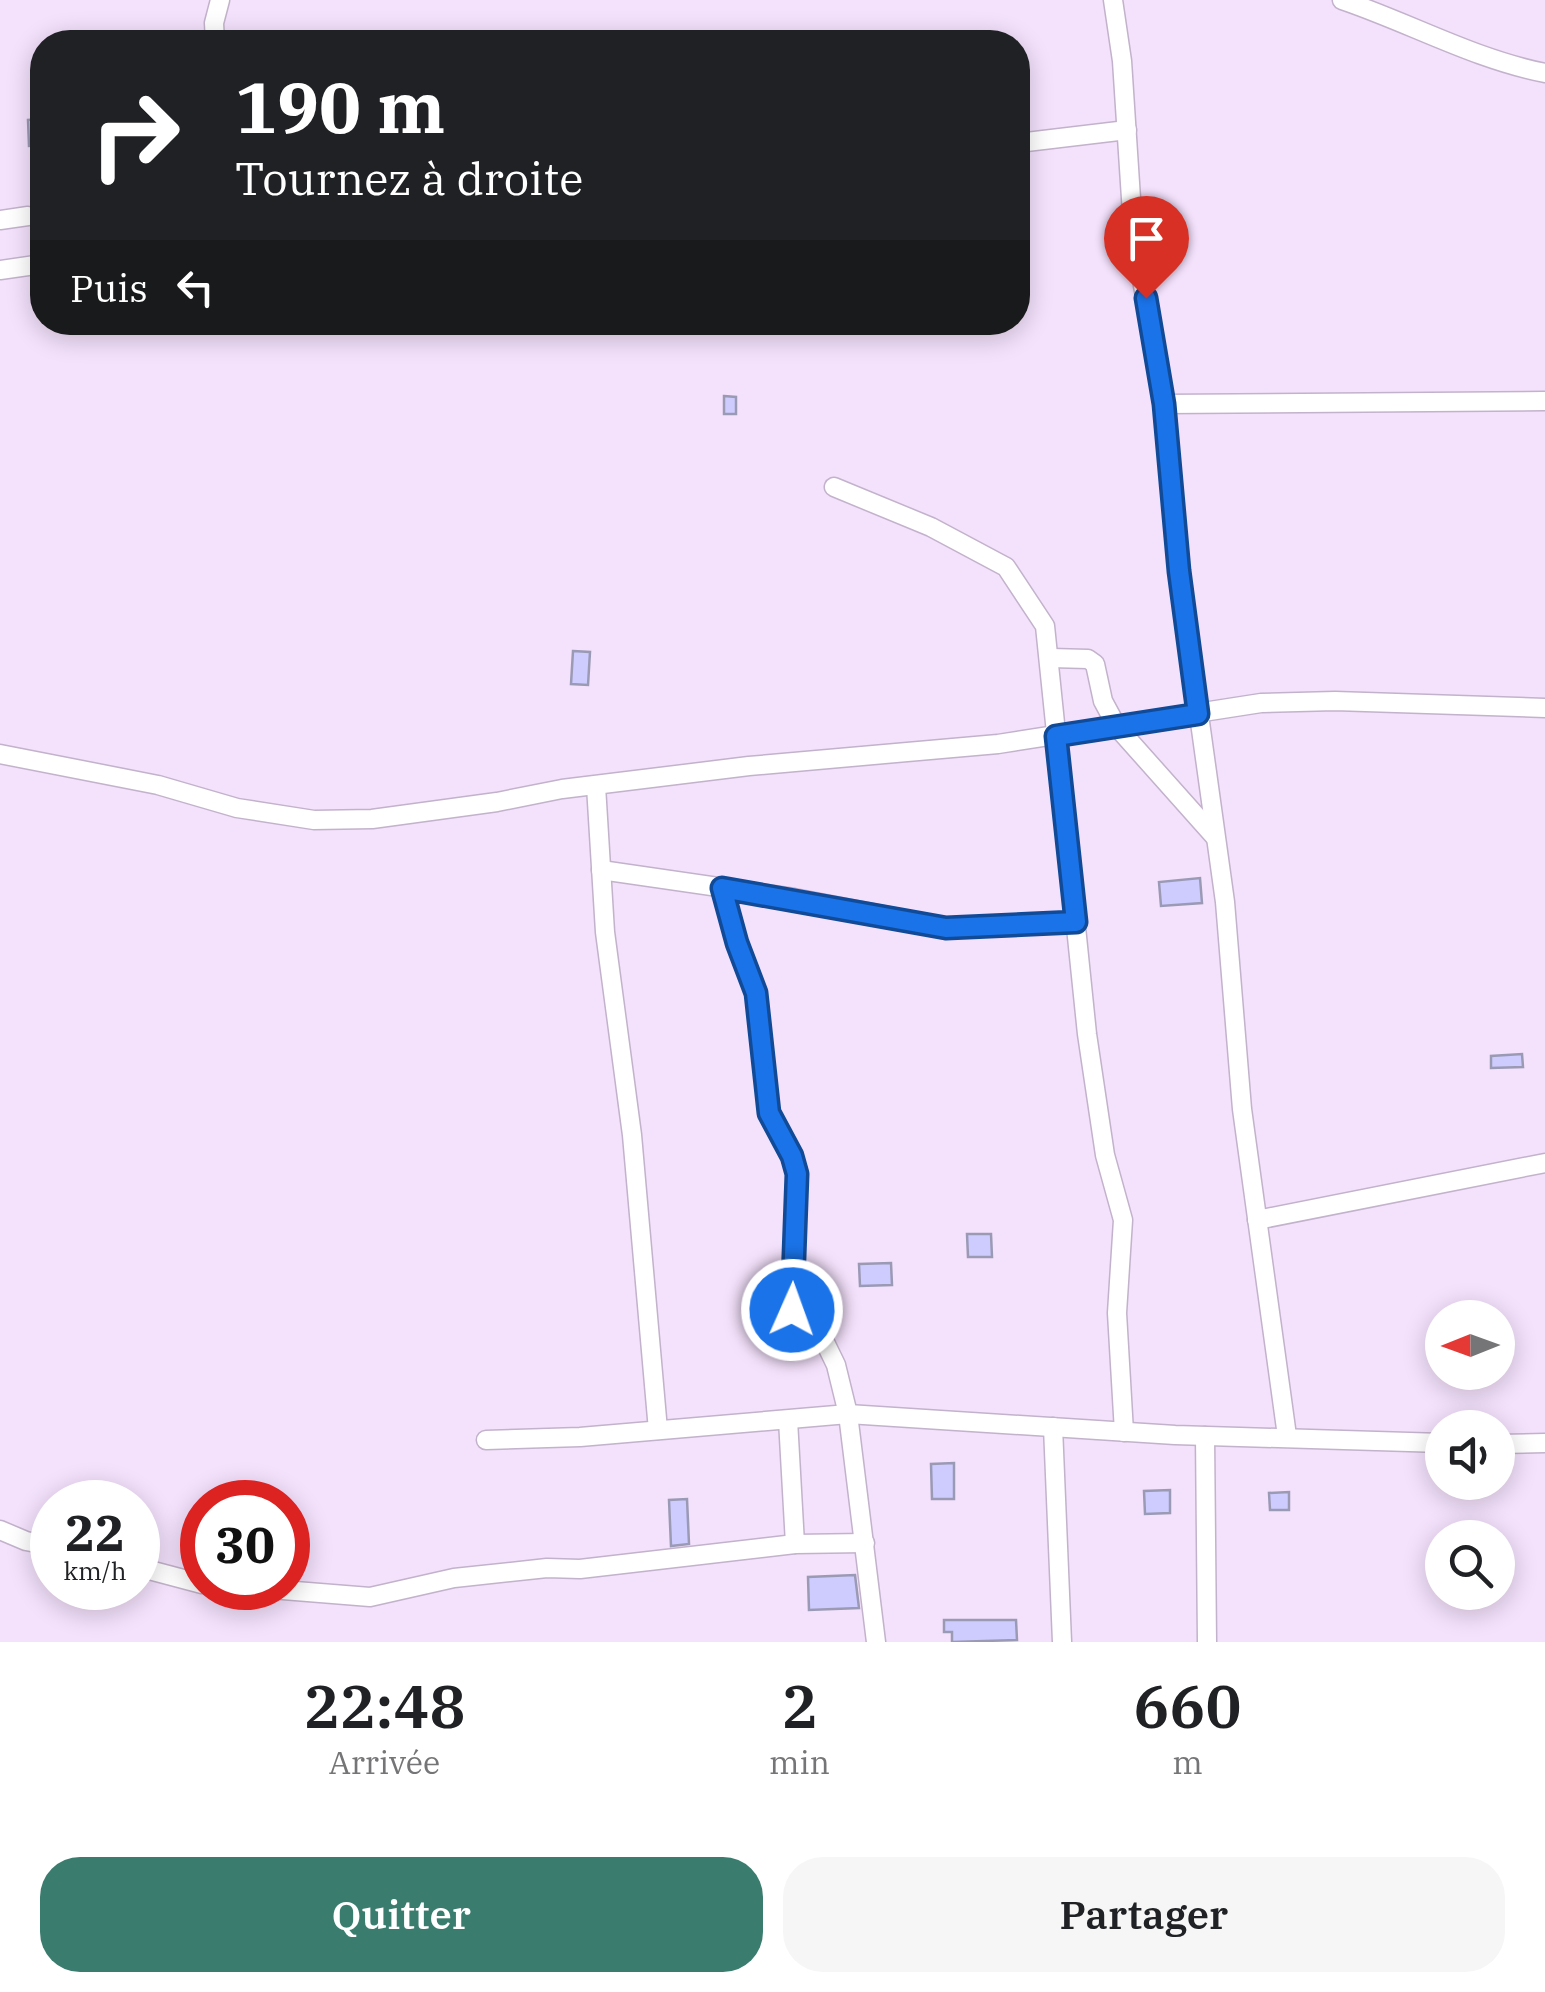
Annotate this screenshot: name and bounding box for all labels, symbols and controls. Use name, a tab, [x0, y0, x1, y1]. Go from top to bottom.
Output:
text: 190 m	[235, 61, 445, 152]
icon: right	[70, 70, 200, 200]
text: Tournez à droite	[235, 149, 583, 207]
pin	[1104, 196, 1189, 299]
icon: arrive	[1119, 211, 1174, 266]
icon: left	[168, 260, 223, 315]
text: Puis	[70, 263, 148, 312]
position arrow	[740, 1258, 844, 1362]
north arrow	[1425, 1300, 1515, 1390]
map controls	[1425, 1300, 1515, 1610]
button: sound	[1425, 1410, 1515, 1500]
speed limit sign: 30	[180, 1480, 310, 1610]
text: 22	[65, 1500, 125, 1565]
button: search	[1425, 1520, 1515, 1610]
text: km/h	[63, 1554, 127, 1587]
text: 22:48	[304, 1666, 465, 1745]
text: 2	[781, 1666, 817, 1745]
text: 660	[1133, 1666, 1241, 1745]
text: Arrivée	[329, 1741, 440, 1783]
text: min	[769, 1741, 830, 1783]
text: m	[1172, 1741, 1203, 1783]
button: Quitter	[40, 1857, 763, 1972]
button: Partager	[783, 1857, 1505, 1972]

